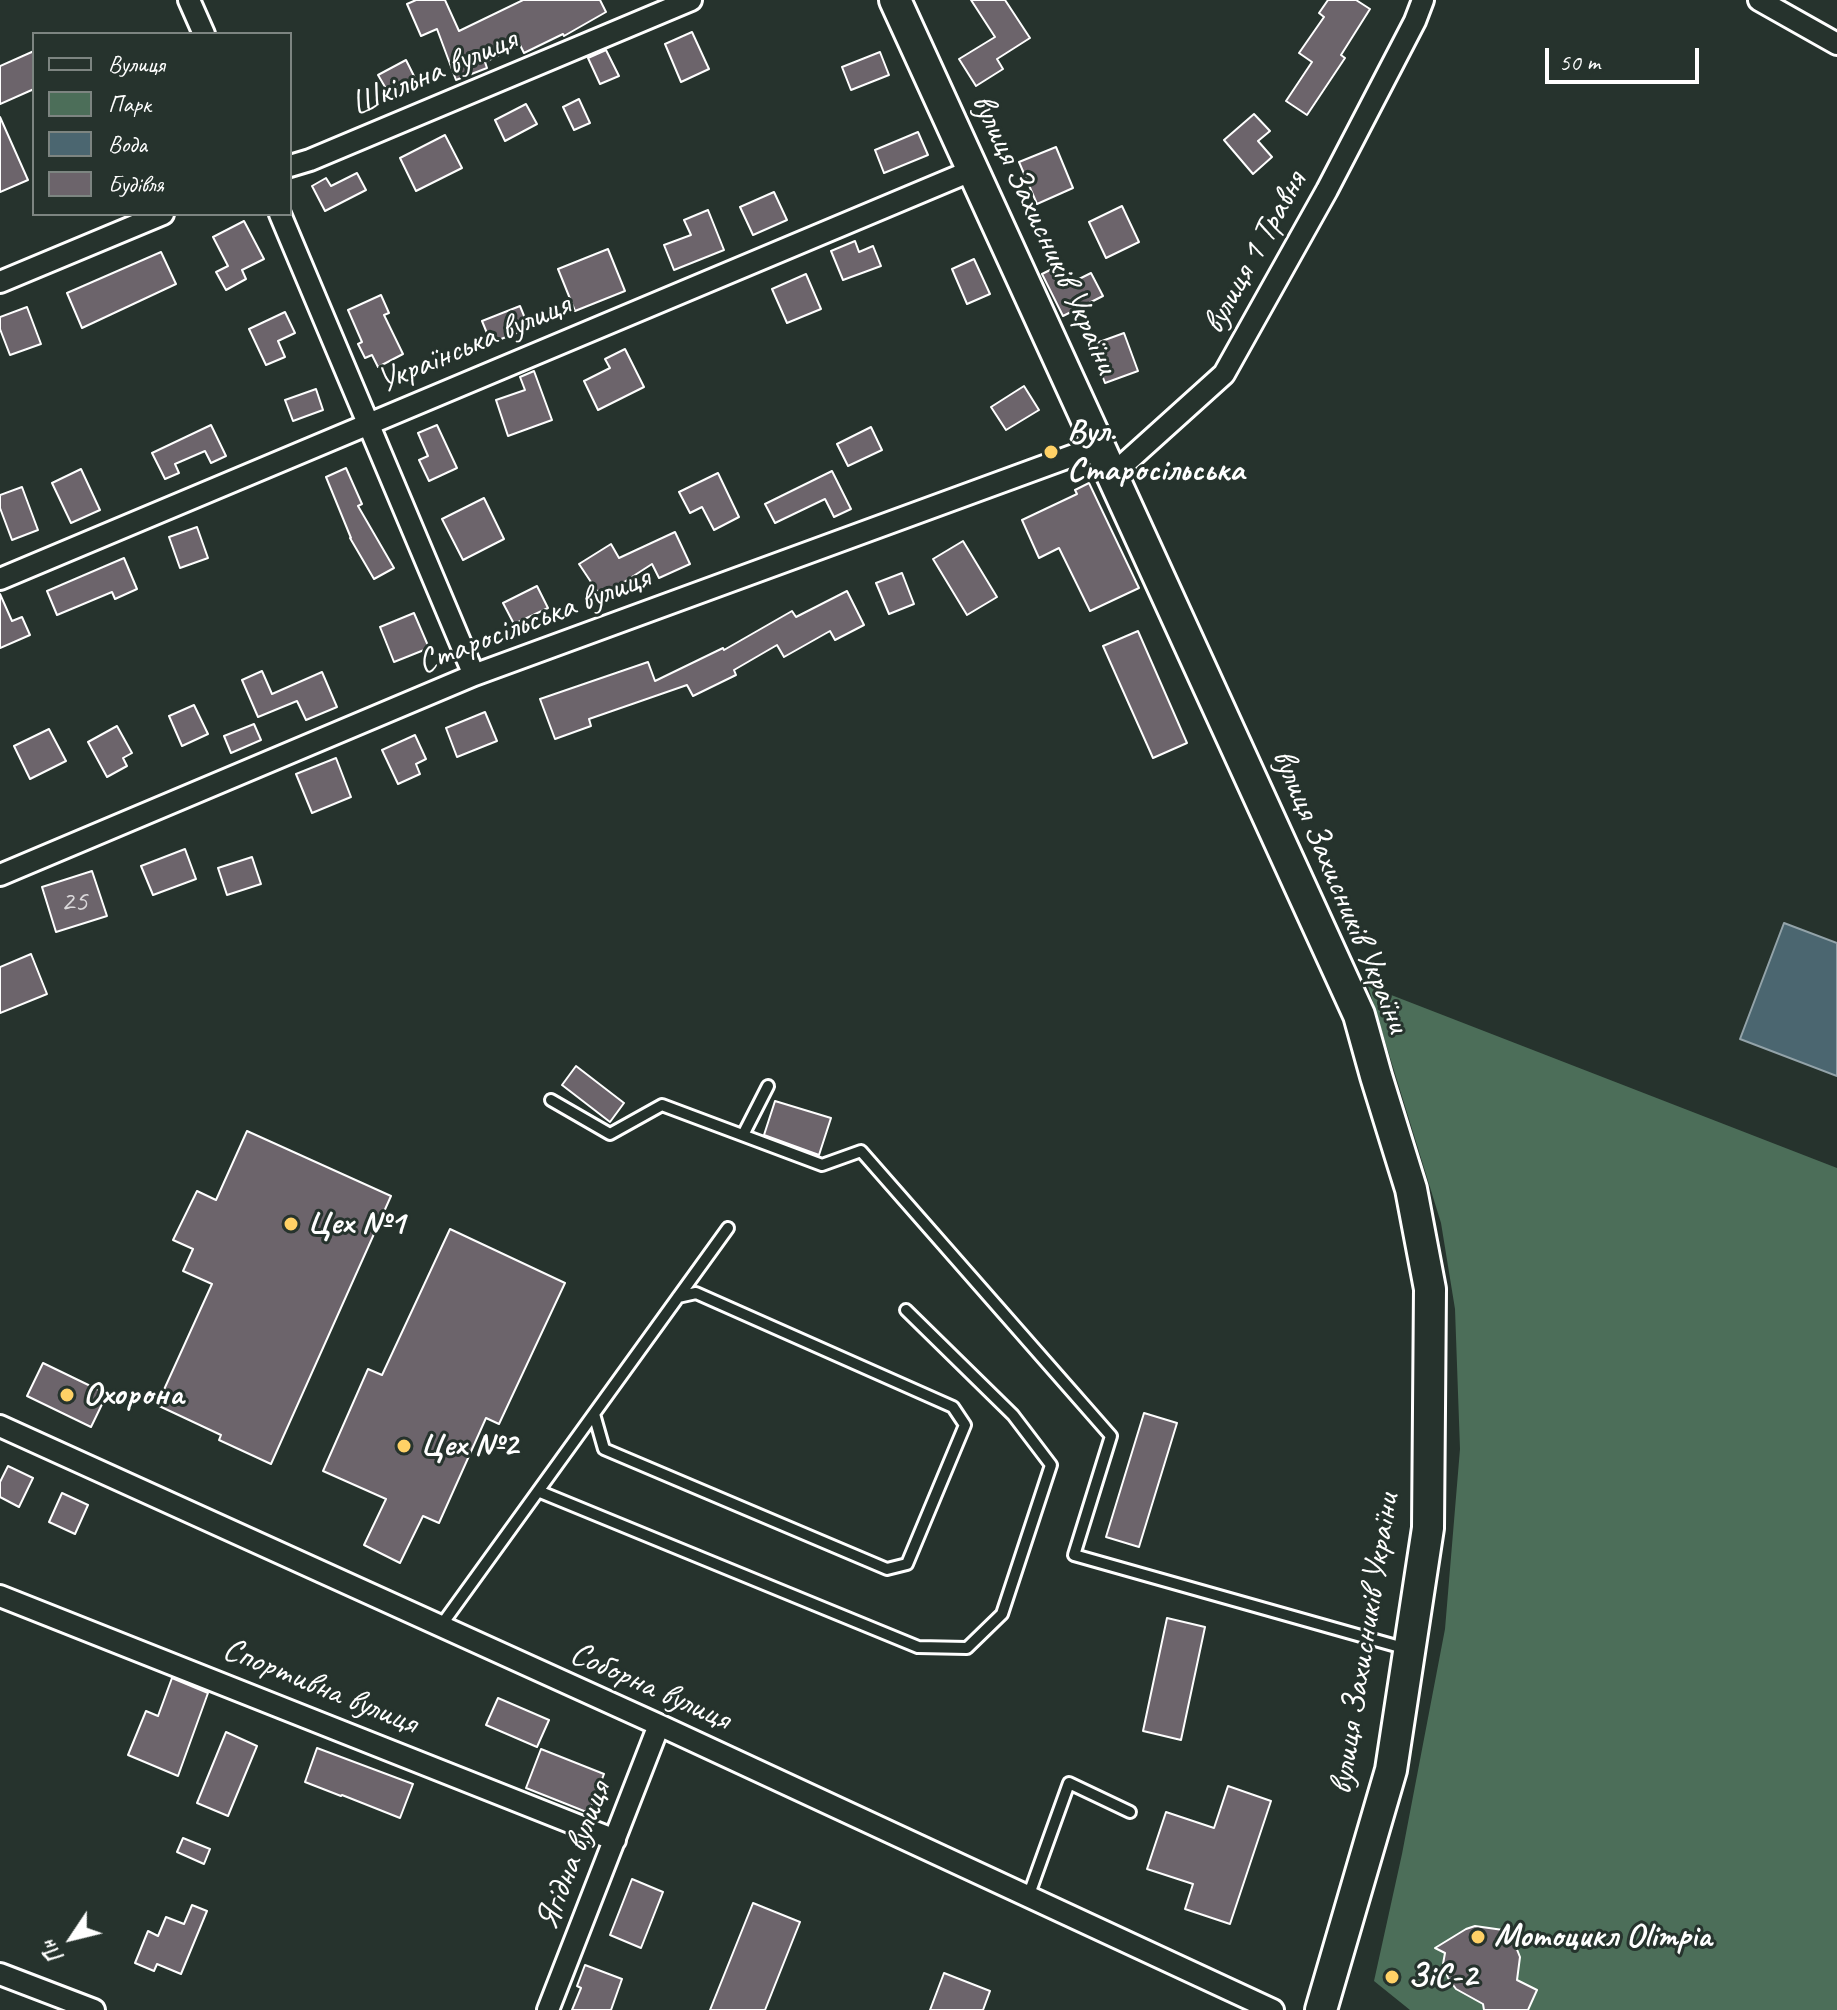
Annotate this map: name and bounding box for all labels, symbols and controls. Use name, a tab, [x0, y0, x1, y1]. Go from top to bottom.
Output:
street label: Шкільна вулиця	[345, 20, 523, 126]
legend	[32, 32, 292, 216]
scale bar	[1549, 32, 1703, 82]
text: 50 m	[1559, 47, 1600, 77]
text: Вулиця	[108, 49, 165, 79]
street label: вулиця Захисників України	[961, 88, 1127, 380]
text: Парк	[108, 89, 151, 119]
text: Вода	[108, 129, 147, 159]
street label: вулиця 1 Травня	[1194, 165, 1316, 341]
text: Будівля	[108, 169, 164, 199]
street label: Українська вулиця	[371, 285, 577, 403]
place label: Вул. Старосільська	[1067, 412, 1244, 492]
marker: Вул. Старосільська	[1042, 443, 1060, 461]
street label: Старосільська вулиця	[412, 558, 656, 684]
street label: вулиця Захисників України	[1262, 743, 1418, 1039]
house number: 25	[61, 884, 87, 920]
place label: Цех №1	[307, 1204, 405, 1244]
marker: Цех №1	[282, 1215, 300, 1233]
place label: Охорона	[83, 1375, 183, 1415]
marker: Охорона	[58, 1386, 76, 1404]
place label: Цех №2	[420, 1426, 518, 1466]
marker: Цех №2	[395, 1437, 413, 1455]
street label: вулиця Захисників України	[1321, 1491, 1409, 1797]
street label: Спортивна вулиця	[217, 1629, 423, 1745]
street label: Соборна вулиця	[563, 1634, 737, 1740]
street label: Ягідна вулиця	[527, 1776, 621, 1936]
north arrow	[32, 1898, 112, 1978]
place label: Мотоцикл Olimpia	[1494, 1917, 1711, 1957]
marker: Мотоцикл Olimpia	[1469, 1928, 1487, 1946]
text: Пн	[34, 1934, 70, 1969]
place label: ЗіС-2	[1408, 1957, 1477, 1997]
marker: ЗіС-2	[1383, 1968, 1401, 1986]

